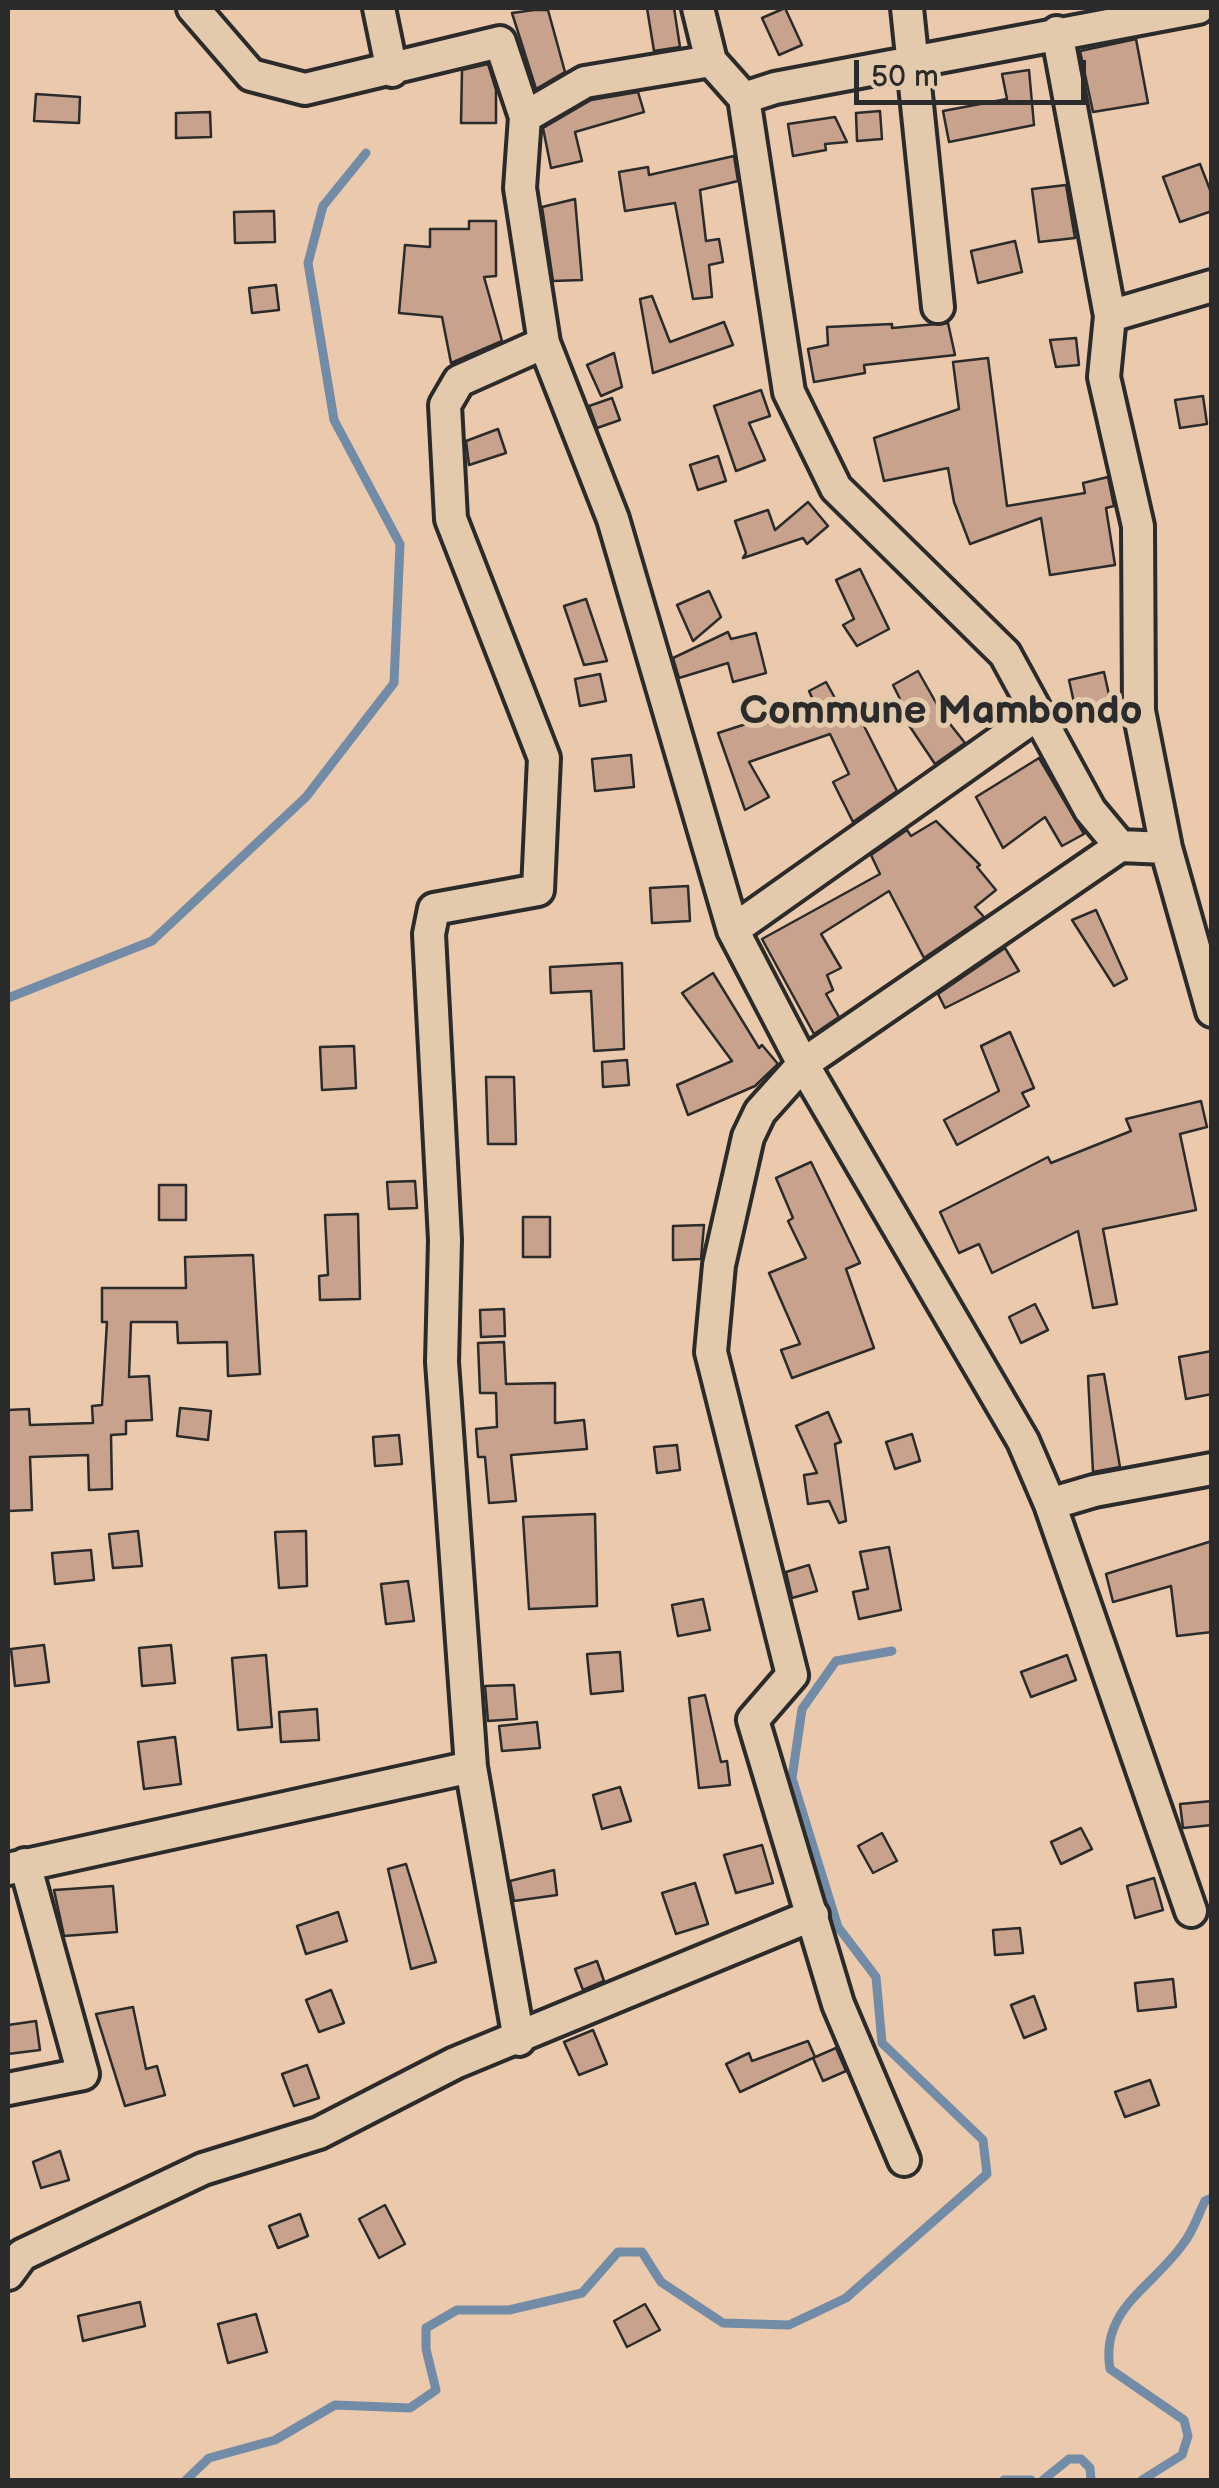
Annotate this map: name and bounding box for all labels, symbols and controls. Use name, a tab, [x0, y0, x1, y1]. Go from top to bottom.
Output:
scale bar	[859, 40, 1092, 102]
text: 50 m	[871, 59, 939, 95]
district label: Commune Mambondo	[740, 689, 1142, 737]

